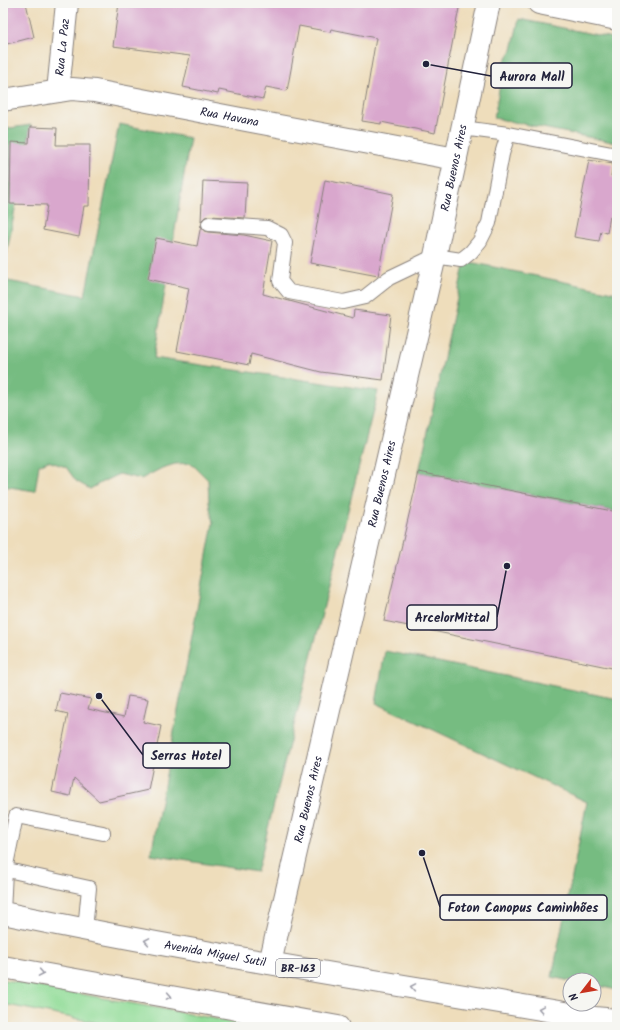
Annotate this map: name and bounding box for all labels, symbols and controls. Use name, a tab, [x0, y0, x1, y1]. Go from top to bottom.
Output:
street label: Rua La Paz	[51, 18, 75, 77]
callout: Aurora Mall	[491, 63, 572, 88]
text: Aurora Mall	[500, 67, 565, 88]
street label: Rua Havana	[198, 102, 261, 132]
street label: Rua Buenos Aires	[436, 123, 473, 213]
street label: Rua Buenos Aires	[363, 439, 402, 529]
callout: ArcelorMittal	[407, 605, 497, 630]
text: ArcelorMittal	[415, 608, 490, 629]
callout: Serras Hotel	[143, 743, 230, 768]
text: Serras Hotel	[151, 746, 222, 767]
street label: Rua Buenos Aires	[289, 754, 328, 845]
callout: Foton Canopus Caminhões	[440, 895, 607, 920]
text: Foton Canopus Caminhões	[448, 898, 598, 919]
street label: Avenida Miguel Sutil	[163, 936, 267, 972]
one-way arrow	[144, 938, 150, 946]
road number: BR-163	[276, 959, 320, 977]
one-way arrow	[38, 969, 44, 977]
north arrow	[562, 972, 602, 1012]
one-way arrow	[410, 983, 416, 992]
text: N	[565, 989, 584, 1004]
one-way arrow	[166, 992, 172, 1000]
one-way arrow	[538, 1005, 545, 1014]

